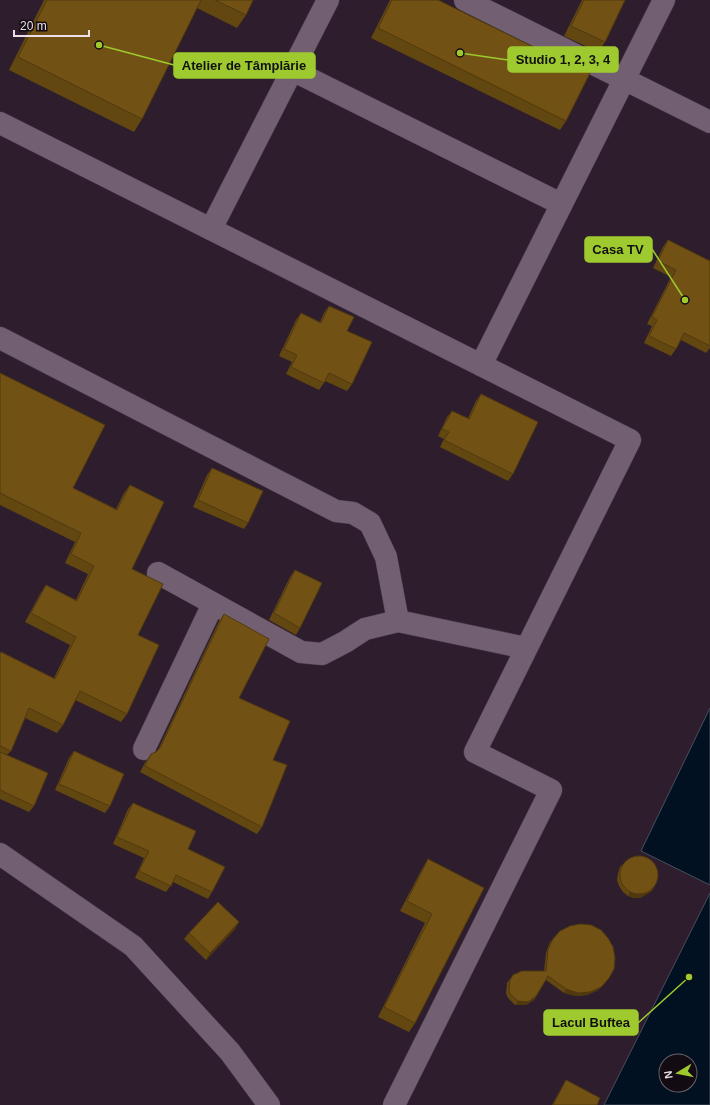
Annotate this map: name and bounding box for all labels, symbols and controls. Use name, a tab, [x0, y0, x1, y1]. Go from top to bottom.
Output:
scale bar	[14, 12, 89, 38]
text: 20 m	[20, 19, 47, 33]
callout: Studio 1, 2, 3, 4	[508, 47, 618, 72]
text: Studio 1, 2, 3, 4	[516, 52, 611, 67]
callout: Atelier de Tâmplărie	[174, 53, 315, 78]
text: Atelier de Tâmplărie	[182, 58, 306, 73]
callout: Casa TV	[585, 237, 652, 262]
text: Casa TV	[592, 242, 644, 257]
callout: Lacul Buftea	[544, 1010, 638, 1035]
text: Lacul Buftea	[552, 1015, 631, 1030]
north arrow	[658, 1053, 698, 1093]
text: N	[662, 1070, 675, 1080]

